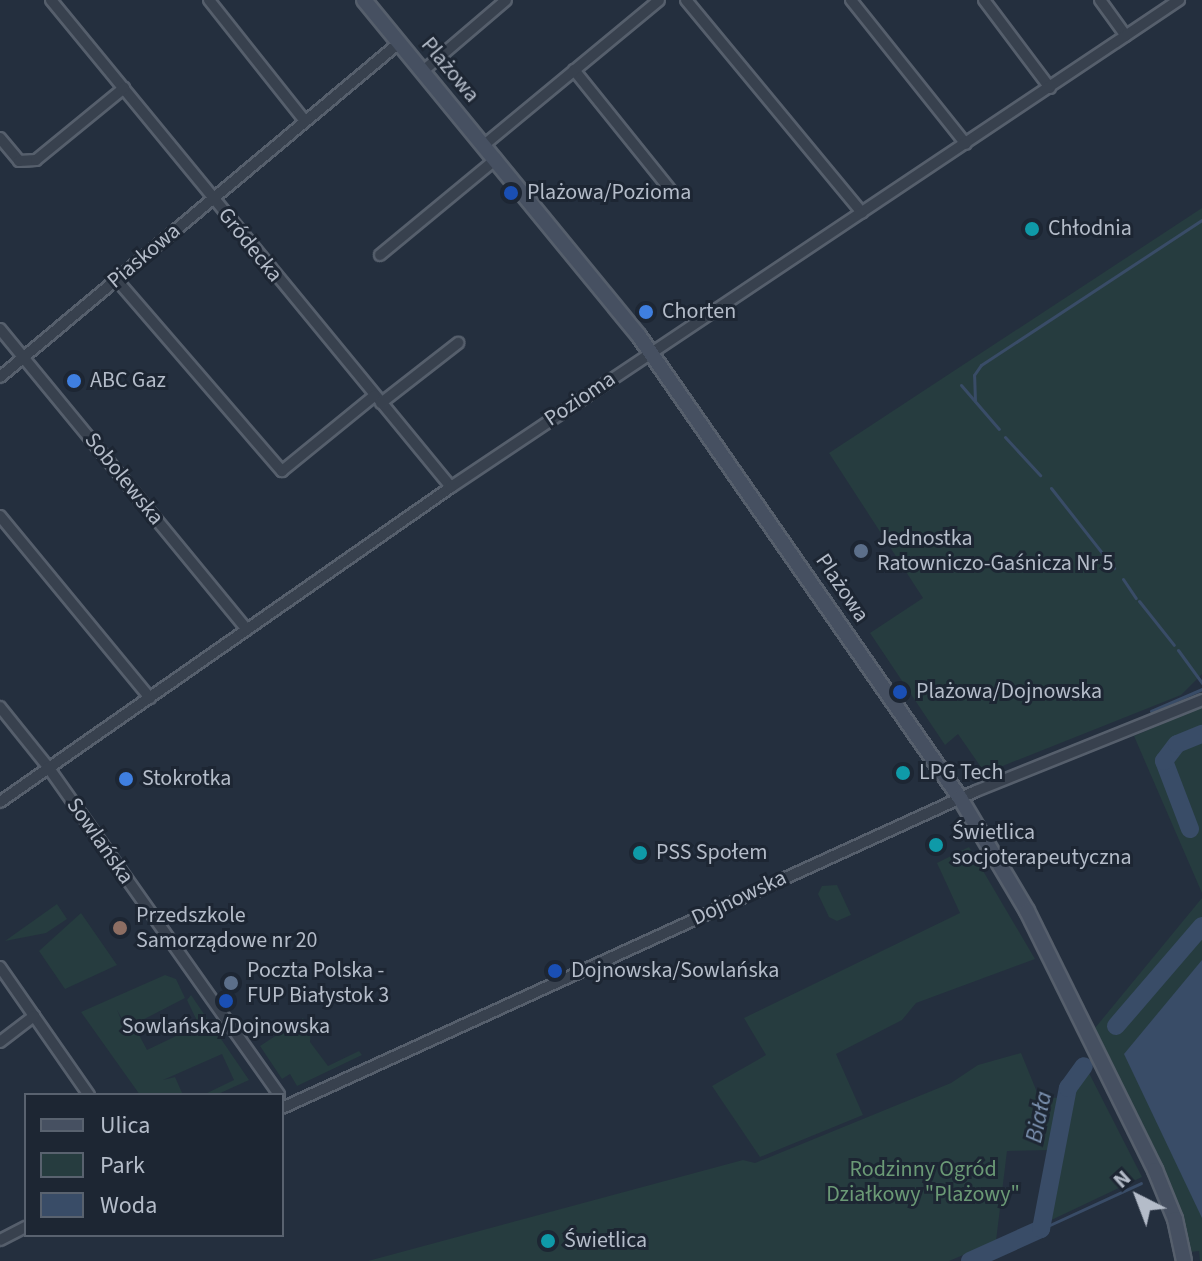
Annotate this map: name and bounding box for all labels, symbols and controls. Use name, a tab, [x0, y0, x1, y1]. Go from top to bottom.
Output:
street label: Plażowa	[415, 32, 485, 108]
place label: Plażowa/Pozioma	[527, 180, 691, 206]
marker: Plażowa/Pozioma	[502, 184, 520, 202]
street label: Gródecka	[212, 203, 288, 287]
place label: Chłodnia	[1048, 216, 1132, 242]
street label: Piaskowa	[102, 218, 186, 294]
marker: Chłodnia	[1023, 220, 1041, 238]
place label: Chorten	[662, 299, 736, 325]
marker: Chorten	[637, 303, 655, 321]
street label: Pozioma	[540, 366, 620, 432]
place label: ABC Gaz	[90, 368, 166, 394]
marker: ABC Gaz	[65, 372, 83, 390]
street label: Sobolewska	[79, 427, 169, 531]
place label: Jednostka Ratowniczo-Gaśnicza Nr 5	[877, 525, 1113, 576]
marker: Jednostka Ratowniczo-Gaśnicza Nr 5	[852, 542, 870, 560]
street label: Plażowa	[810, 549, 874, 627]
place label: Plażowa/Dojnowska	[916, 679, 1102, 705]
marker: Plażowa/Dojnowska	[891, 683, 909, 701]
place label: LPG Tech	[919, 760, 1003, 786]
marker: LPG Tech	[894, 764, 912, 782]
place label: Stokrotka	[142, 766, 231, 792]
marker: Stokrotka	[117, 770, 135, 788]
street label: Sowlańska	[61, 793, 139, 889]
place label: Świetlica socjoterapeutyczna	[952, 819, 1132, 870]
marker: Świetlica socjoterapeutyczna	[927, 836, 945, 854]
place label: PSS Społem	[656, 840, 767, 866]
marker: PSS Społem	[631, 844, 649, 862]
street label: Dojnowska	[687, 865, 791, 931]
place label: Przedszkole Samorządowe nr 20	[136, 902, 318, 954]
marker: Przedszkole Samorządowe nr 20	[111, 919, 129, 937]
place label: Poczta Polska - FUP Białystok 3	[247, 957, 389, 1008]
place label: Dojnowska/Sowlańska	[571, 958, 779, 984]
marker: Dojnowska/Sowlańska	[546, 962, 564, 980]
marker: Poczta Polska - FUP Białystok 3	[222, 974, 240, 992]
marker: Sowlańska/Dojnowska	[217, 992, 235, 1010]
place label: Sowlańska/Dojnowska	[122, 1014, 330, 1040]
water label: Biała	[1020, 1089, 1058, 1145]
legend	[24, 1093, 284, 1237]
text: Ulica	[100, 1108, 150, 1143]
text: Park	[100, 1148, 145, 1183]
park label: Rodzinny Ogród Działkowy "Plażowy"	[826, 1156, 1020, 1208]
north arrow	[1098, 1157, 1178, 1237]
text: N	[1106, 1162, 1138, 1196]
text: Woda	[100, 1188, 157, 1223]
place label: Świetlica	[564, 1228, 647, 1254]
marker: Świetlica	[539, 1232, 557, 1250]

